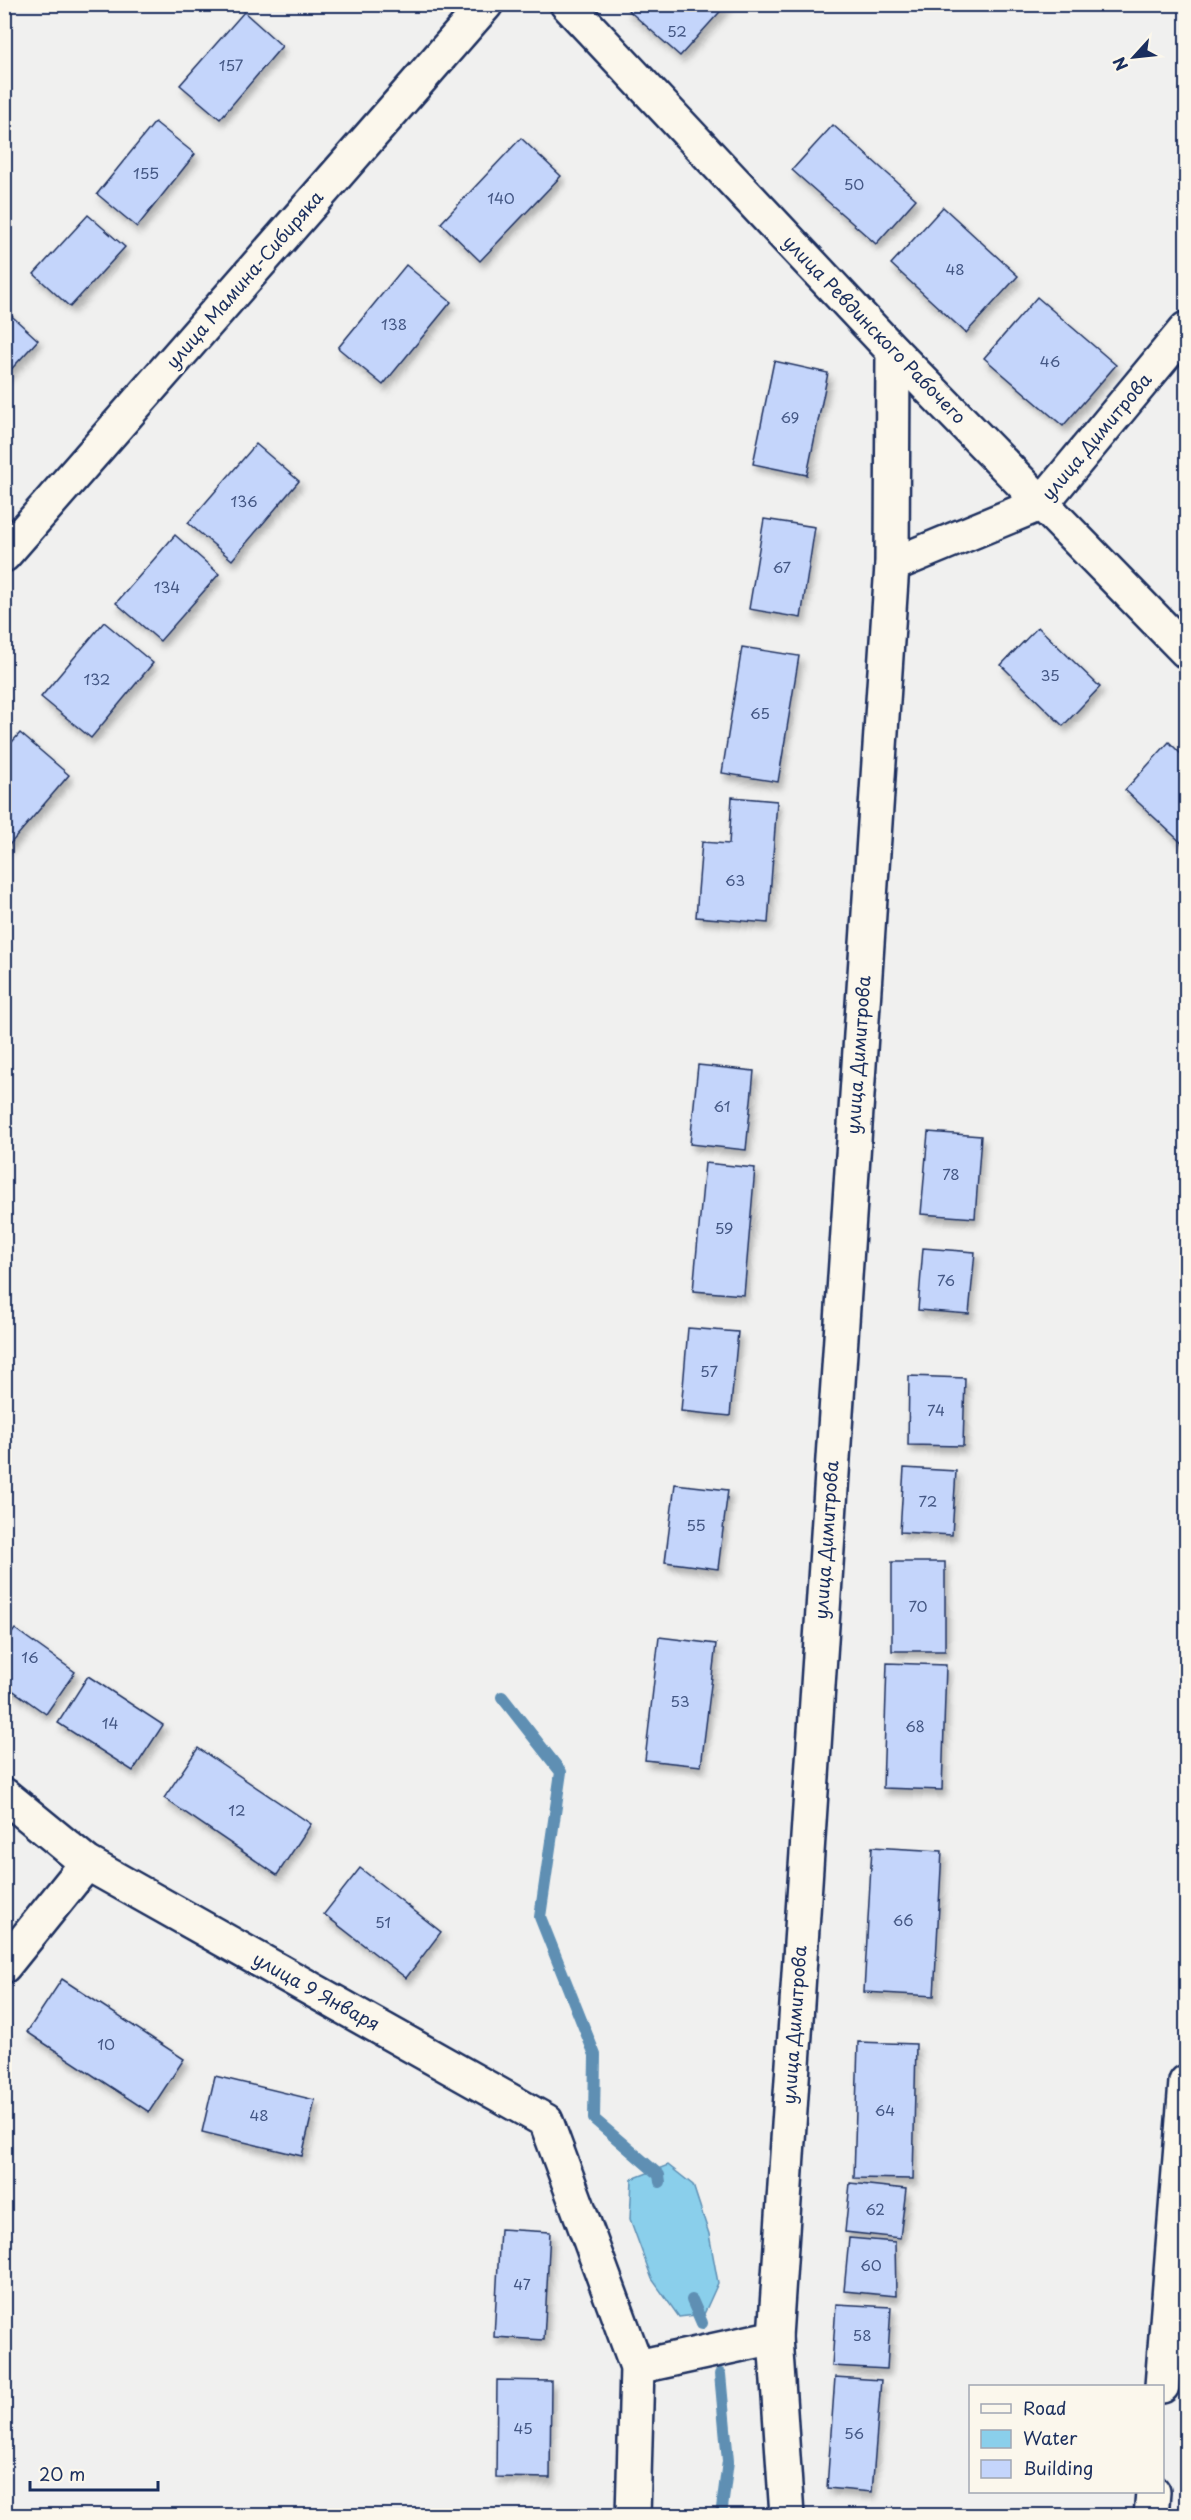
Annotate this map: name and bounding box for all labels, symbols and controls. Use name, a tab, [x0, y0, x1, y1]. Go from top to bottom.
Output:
house number: 52	[667, 19, 687, 42]
north arrow	[1104, 27, 1164, 87]
house number: 157	[219, 53, 244, 76]
text: N	[1106, 53, 1133, 75]
house number: 155	[133, 161, 159, 184]
house number: 50	[844, 172, 864, 195]
street label: улица Мамина-Сибиряка	[159, 183, 329, 374]
house number: 140	[487, 186, 515, 209]
street label: улица Ревдинского Рабочего	[777, 228, 973, 430]
house number: 48	[945, 257, 965, 280]
house number: 138	[381, 312, 407, 335]
house number: 46	[1040, 349, 1060, 372]
street label: улица Димитрова	[1034, 366, 1158, 506]
house number: 69	[781, 405, 799, 428]
house number: 136	[230, 489, 258, 512]
house number: 67	[773, 555, 792, 578]
house number: 134	[154, 575, 180, 598]
house number: 35	[1040, 663, 1060, 686]
house number: 132	[84, 667, 110, 690]
house number: 65	[750, 701, 770, 724]
house number: 63	[725, 868, 745, 891]
street label: улица Димитрова	[838, 974, 877, 1135]
house number: 61	[714, 1094, 730, 1117]
house number: 78	[942, 1162, 960, 1185]
house number: 59	[715, 1216, 733, 1239]
house number: 76	[937, 1268, 955, 1291]
house number: 57	[700, 1359, 718, 1382]
house number: 74	[927, 1398, 945, 1421]
street label: улица Димитрова	[806, 1459, 845, 1620]
house number: 72	[919, 1489, 937, 1512]
house number: 55	[686, 1513, 706, 1536]
house number: 70	[908, 1594, 928, 1617]
house number: 16	[21, 1645, 39, 1668]
house number: 53	[670, 1689, 690, 1712]
house number: 14	[102, 1711, 118, 1734]
house number: 68	[905, 1714, 925, 1737]
house number: 12	[228, 1798, 246, 1821]
house number: 66	[893, 1908, 913, 1931]
house number: 51	[375, 1910, 391, 1933]
street label: улица Димитрова	[774, 1944, 813, 2105]
street label: улица 9 Января	[248, 1945, 385, 2037]
house number: 10	[97, 2032, 115, 2055]
house number: 64	[875, 2098, 895, 2121]
house number: 48	[249, 2103, 269, 2126]
house number: 62	[865, 2197, 885, 2220]
house number: 60	[860, 2253, 882, 2276]
house number: 47	[513, 2272, 531, 2295]
house number: 58	[852, 2323, 872, 2346]
legend	[969, 2385, 1164, 2493]
text: Road	[1023, 2394, 1067, 2421]
house number: 45	[513, 2416, 533, 2439]
house number: 56	[844, 2421, 864, 2444]
text: Water	[1023, 2424, 1078, 2451]
scale bar	[30, 2454, 158, 2492]
text: Building	[1023, 2454, 1093, 2481]
text: 20 m	[39, 2460, 85, 2487]

